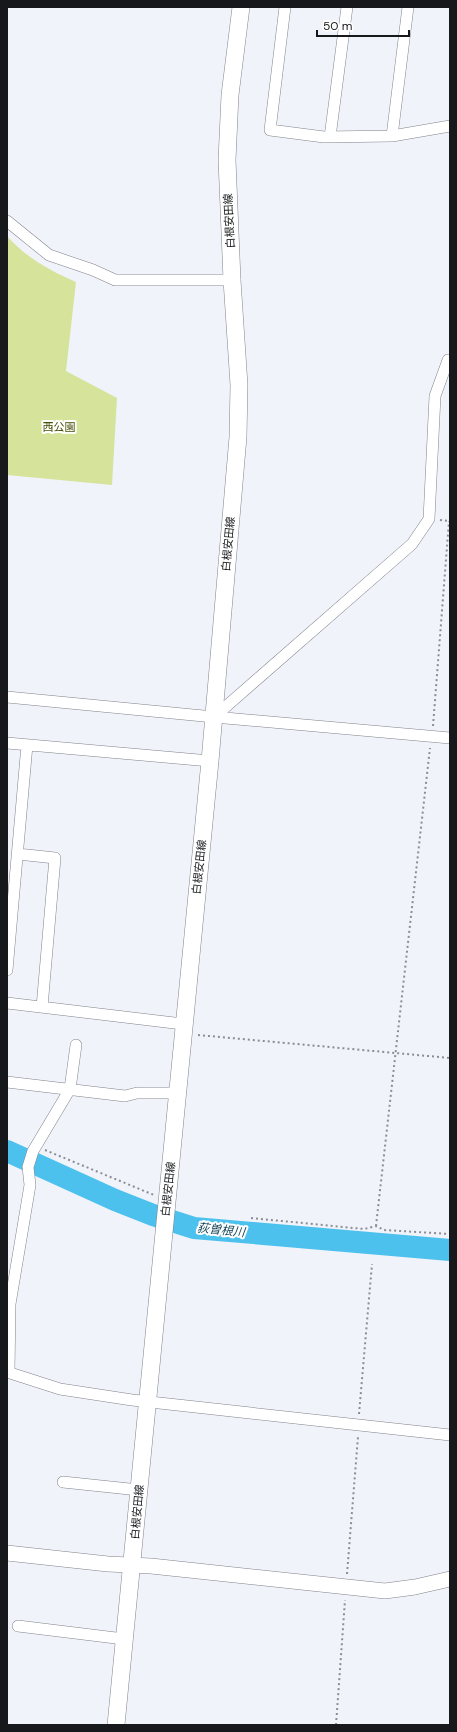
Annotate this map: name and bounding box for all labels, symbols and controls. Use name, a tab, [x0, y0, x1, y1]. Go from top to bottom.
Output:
scale bar	[317, 12, 409, 38]
text: 50 m	[323, 18, 352, 34]
street label: 白根安田線	[221, 193, 237, 249]
park label: 西公園	[43, 420, 76, 434]
street label: 白根安田線	[219, 516, 237, 572]
street label: 白根安田線	[189, 839, 209, 895]
street label: 白根安田線	[158, 1161, 178, 1217]
water label: 荻曽根川	[196, 1220, 248, 1241]
street label: 白根安田線	[128, 1484, 146, 1540]

